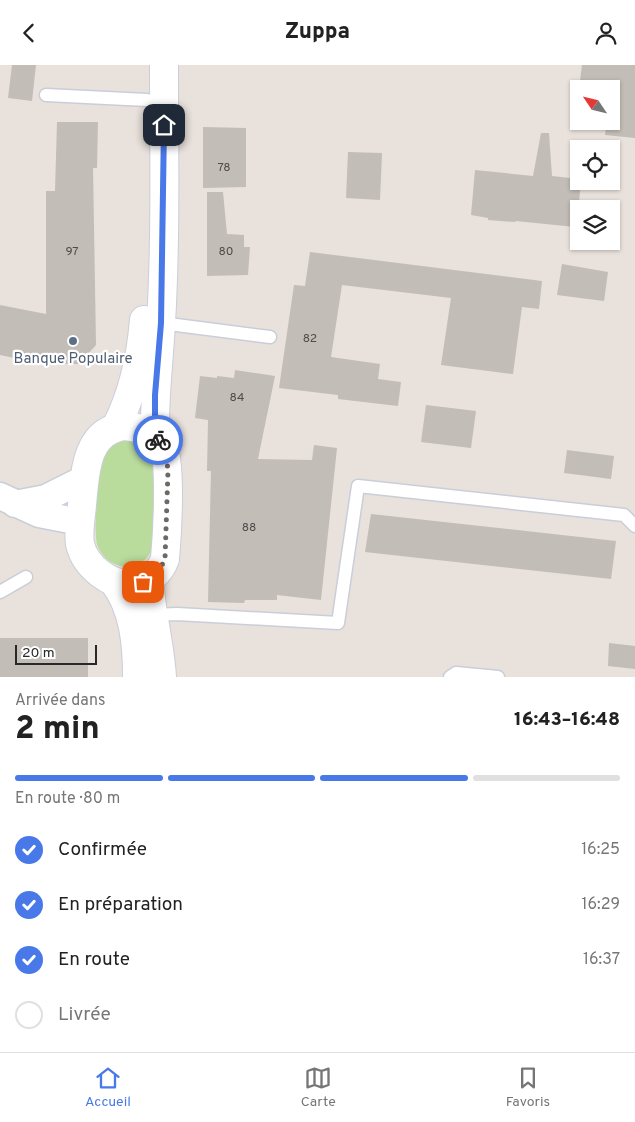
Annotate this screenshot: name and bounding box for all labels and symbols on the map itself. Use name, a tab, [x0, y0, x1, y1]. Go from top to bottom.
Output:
north arrow	[570, 80, 620, 130]
pin	[143, 104, 185, 146]
house number: 78	[217, 160, 231, 176]
house number: 97	[65, 244, 79, 260]
house number: 80	[219, 244, 233, 260]
house number: 82	[303, 331, 317, 347]
marker: Banque Populaire	[67, 335, 79, 347]
place label: Banque Populaire	[13, 350, 133, 369]
house number: 84	[230, 390, 244, 406]
courier	[133, 415, 183, 465]
house number: 88	[242, 520, 256, 536]
pin	[122, 561, 164, 603]
scale bar	[15, 642, 98, 665]

